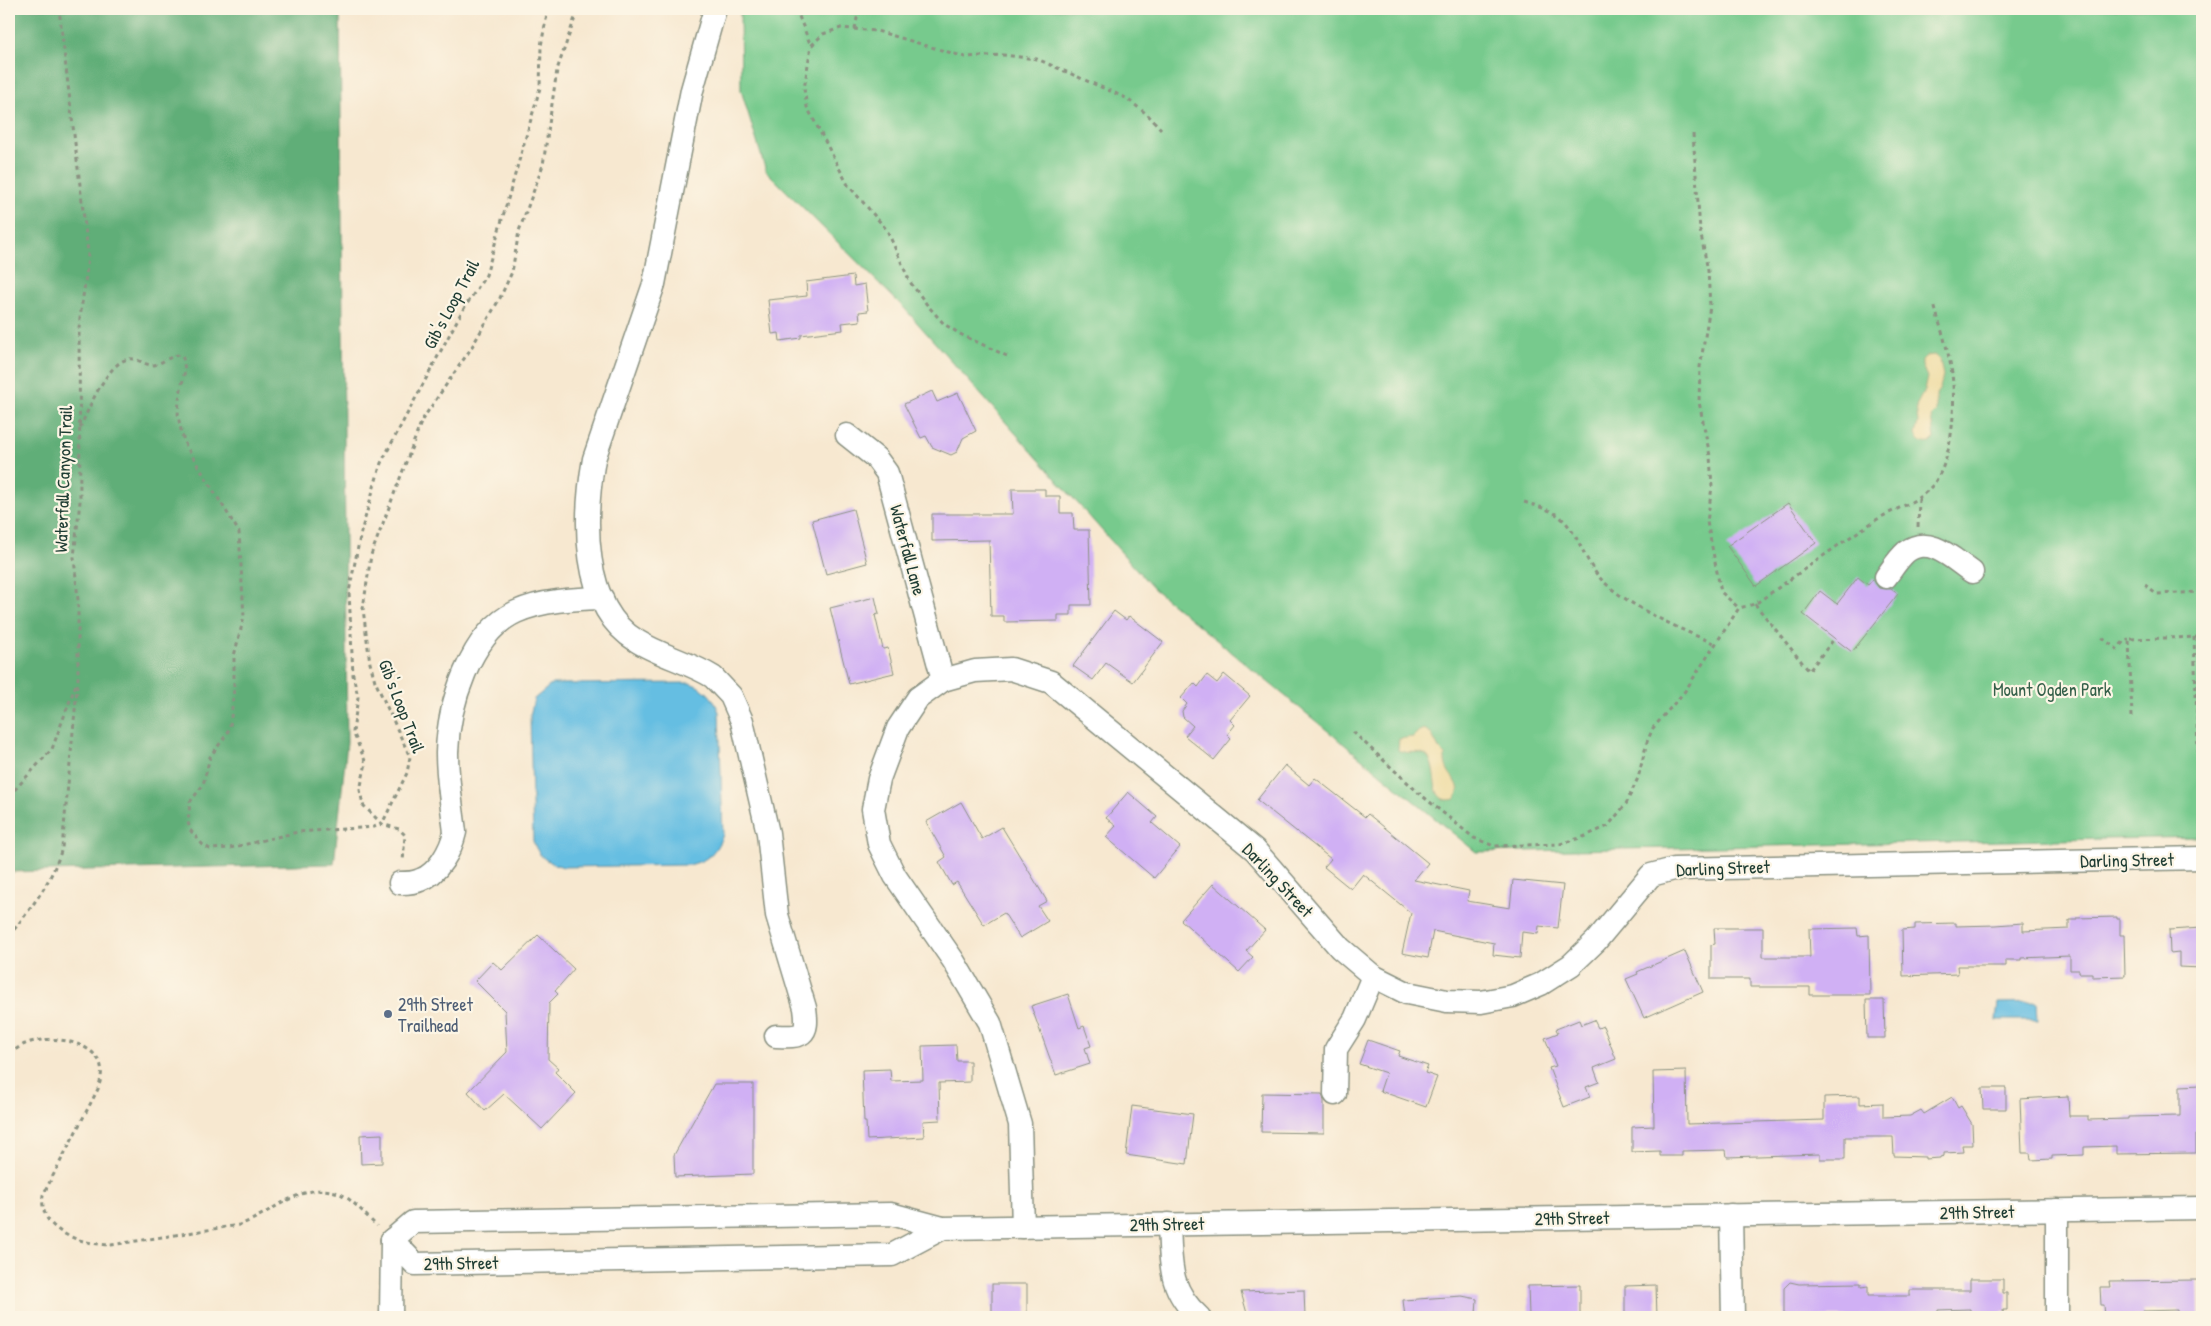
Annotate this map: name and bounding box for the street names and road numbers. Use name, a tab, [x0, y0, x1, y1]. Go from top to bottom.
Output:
street label: Gib's Loop Trail	[417, 255, 485, 353]
street label: Waterfall Canyon Trail	[48, 405, 78, 553]
street label: Waterfall Lane	[884, 502, 932, 598]
street label: Gib's Loop Trail	[373, 656, 431, 757]
street label: Darling Street	[1237, 837, 1320, 923]
street label: Darling Street	[2080, 847, 2175, 873]
street label: Darling Street	[1676, 854, 1771, 882]
street label: 29th Street	[1939, 1199, 2015, 1225]
street label: 29th Street	[1534, 1205, 1610, 1231]
street label: 29th Street	[1129, 1211, 1205, 1237]
street label: 29th Street	[423, 1250, 499, 1276]

